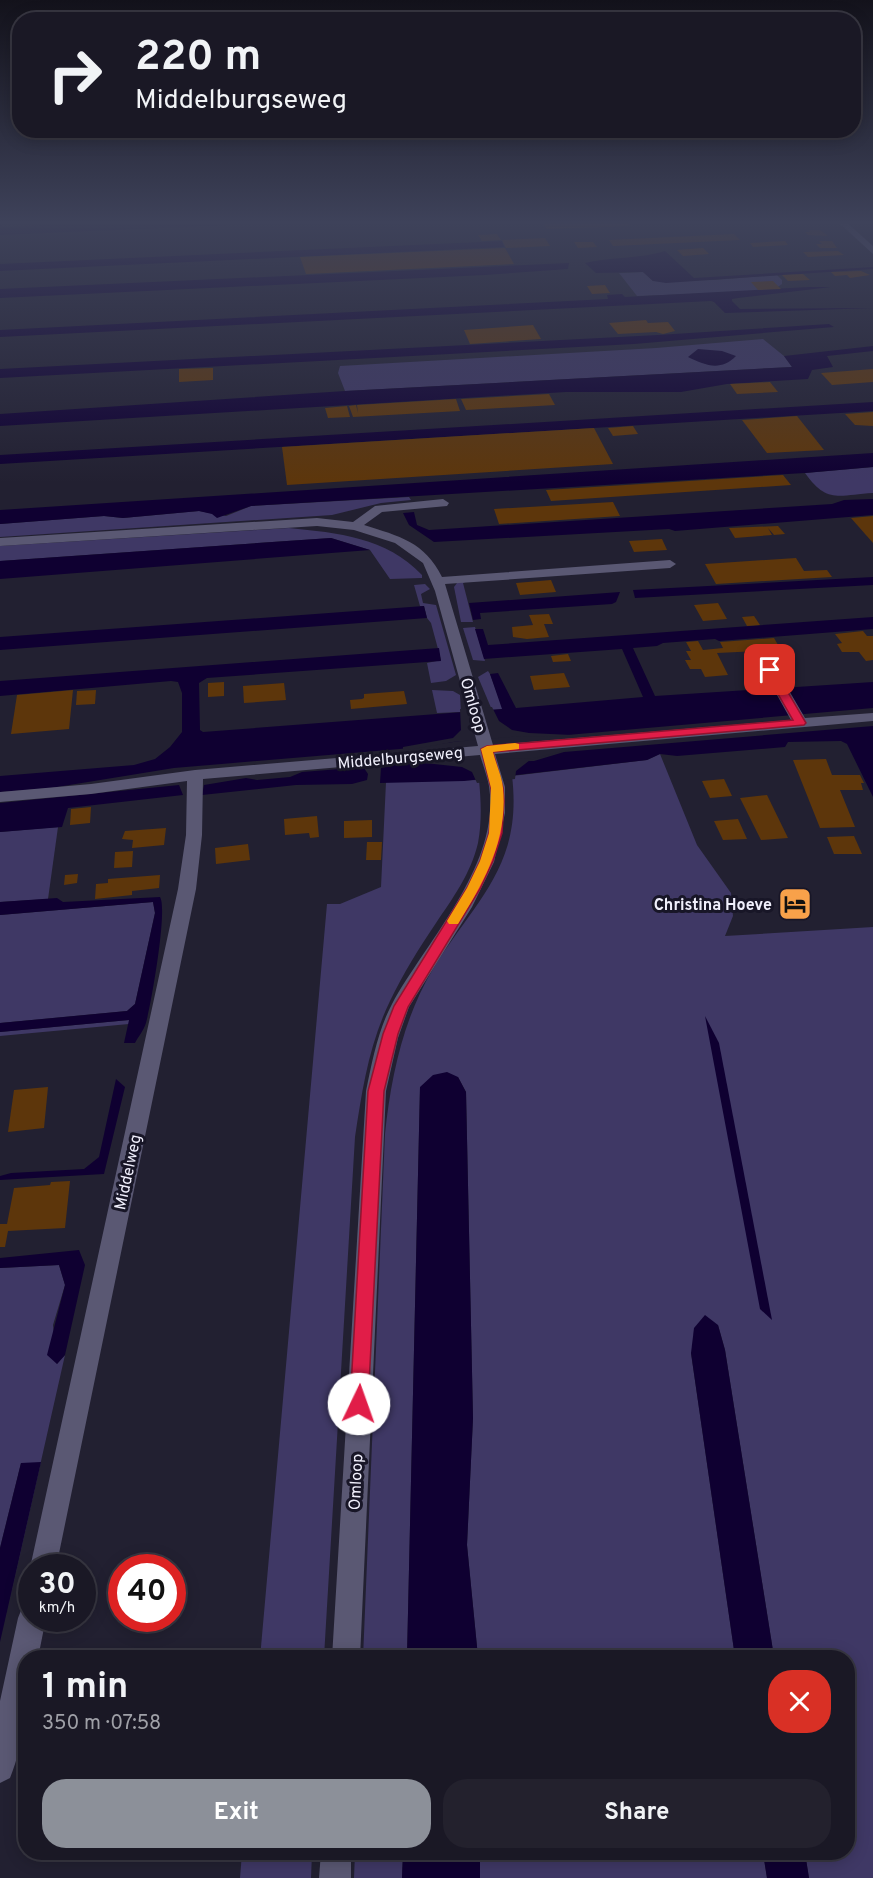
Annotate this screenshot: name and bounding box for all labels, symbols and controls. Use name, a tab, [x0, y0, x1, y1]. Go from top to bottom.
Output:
text: 220 m	[135, 32, 261, 85]
icon: right	[36, 36, 114, 114]
text: Middelburgseweg	[135, 84, 347, 118]
pin	[744, 644, 795, 695]
icon: arrive	[753, 653, 786, 686]
street label: Omloop	[455, 676, 489, 735]
street label: Middelburgseweg	[337, 744, 464, 774]
hotel icon: Christina Hoeve	[777, 886, 813, 922]
place label: Christina Hoeve	[654, 896, 772, 916]
street label: Middelweg	[111, 1133, 147, 1212]
position arrow	[327, 1372, 391, 1436]
street label: Omloop	[346, 1453, 368, 1511]
speed limit sign: 40	[108, 1554, 186, 1632]
text: 30	[38, 1567, 76, 1604]
text: km/h	[39, 1599, 75, 1618]
text: 1 min	[42, 1665, 128, 1711]
button: close	[768, 1670, 831, 1733]
text: 350 m · 07:58	[42, 1711, 161, 1737]
button: Exit	[42, 1779, 431, 1848]
button: Share	[443, 1779, 831, 1848]

